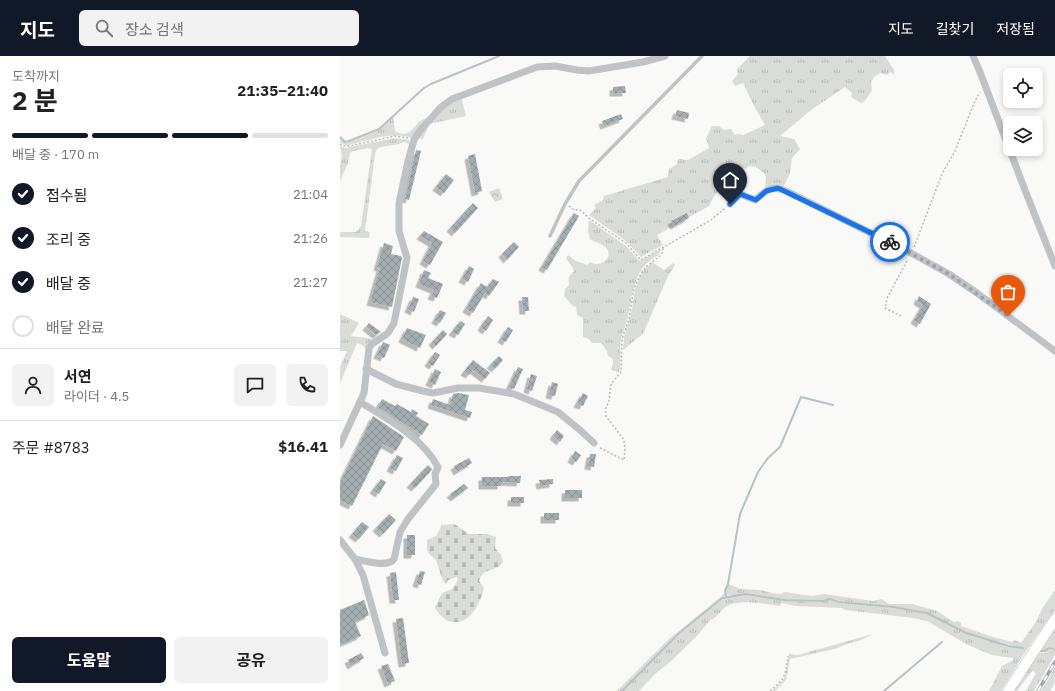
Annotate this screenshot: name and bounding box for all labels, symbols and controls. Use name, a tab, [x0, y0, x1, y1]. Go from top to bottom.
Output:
search box	[79, 10, 359, 46]
icon: search	[93, 17, 115, 39]
text: 지도	[20, 18, 55, 42]
text: 장소 검색	[125, 20, 184, 39]
text: 지도	[888, 20, 914, 38]
text: 길찾기	[936, 20, 974, 38]
text: 저장됨	[996, 20, 1035, 38]
text: 도착까지	[12, 68, 60, 85]
map controls	[1003, 68, 1043, 156]
button: locate	[1003, 68, 1043, 108]
text: 21:35–21:40	[237, 81, 328, 100]
text: 2 분	[12, 83, 58, 117]
button: layers	[1003, 116, 1043, 156]
text: 배달 중 · 170 m	[12, 146, 99, 163]
pin	[713, 163, 747, 204]
icon: home	[719, 169, 741, 191]
icon: check	[12, 183, 34, 205]
text: 접수됨	[46, 186, 87, 205]
text: 21:04	[293, 186, 328, 203]
courier	[870, 222, 910, 262]
icon: check	[12, 227, 34, 249]
text: 조리 중	[46, 230, 91, 249]
text: 21:26	[293, 230, 328, 247]
icon: bike	[879, 231, 901, 253]
icon: check	[12, 271, 34, 293]
text: 배달 중	[46, 274, 91, 293]
text: 21:27	[293, 274, 328, 291]
pin	[991, 275, 1025, 316]
icon: bag	[997, 281, 1019, 303]
text: 배달 완료	[46, 318, 105, 337]
button: person	[12, 364, 54, 406]
button: chat	[234, 364, 276, 406]
button: phone	[286, 364, 328, 406]
text: 서연	[64, 367, 92, 386]
text: 라이더 · 4.5	[64, 388, 129, 405]
text: $16.41	[278, 437, 328, 456]
text: 주문 #8783	[12, 438, 90, 457]
button: 도움말	[12, 637, 166, 683]
button: 공유	[174, 637, 328, 683]

